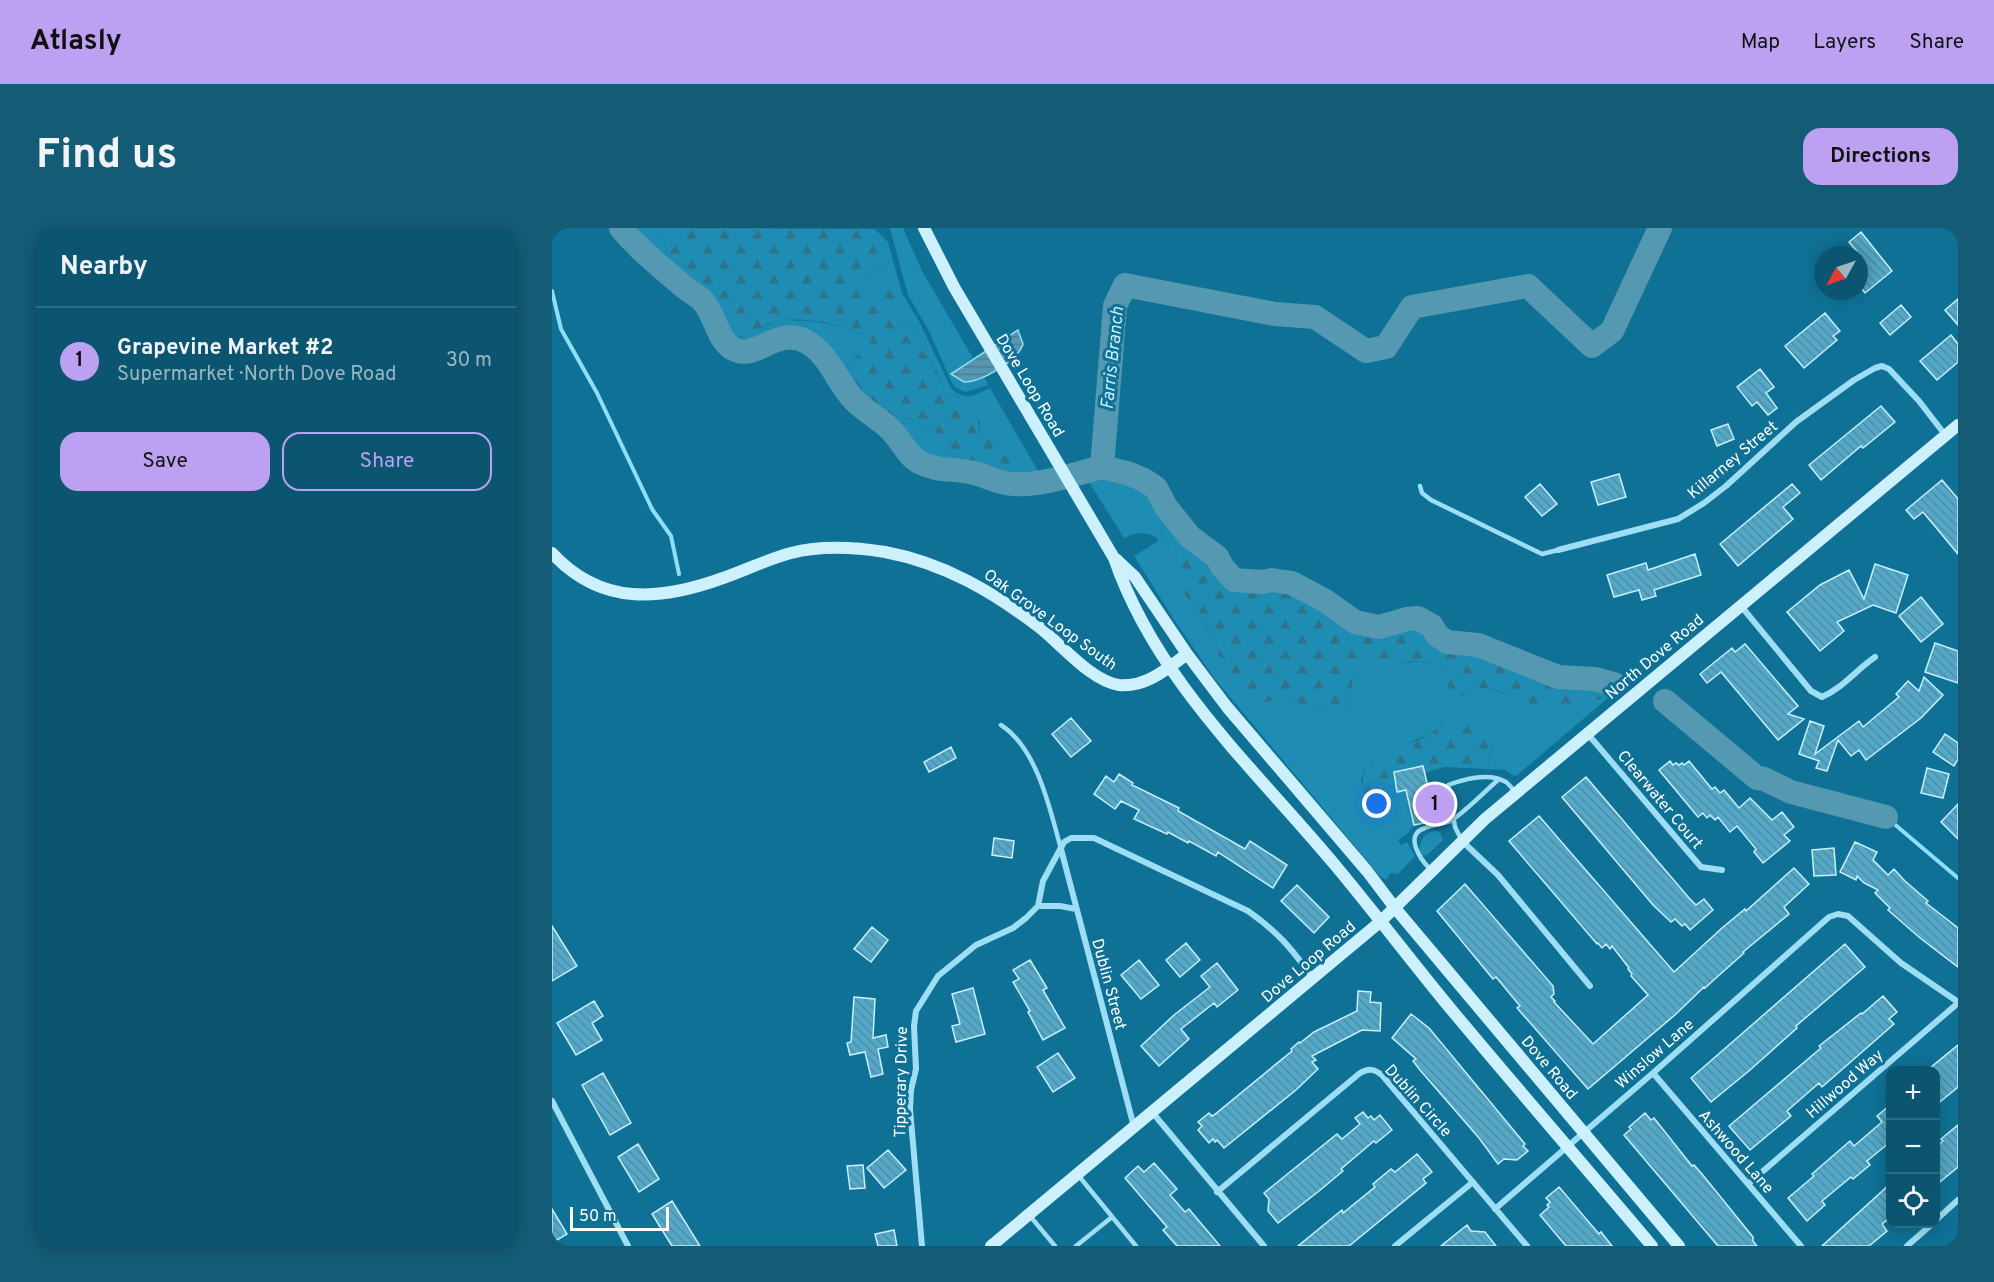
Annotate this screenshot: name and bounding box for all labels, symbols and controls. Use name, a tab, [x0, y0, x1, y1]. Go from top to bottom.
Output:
text: Atlasly	[30, 24, 122, 60]
text: Map	[1741, 29, 1780, 56]
text: Layers	[1813, 29, 1876, 56]
text: Share	[1909, 29, 1964, 56]
button: Directions	[1803, 128, 1958, 185]
text: Find us	[36, 130, 177, 183]
north arrow	[1814, 246, 1868, 300]
text: Nearby	[60, 251, 148, 284]
water label: Farris Branch	[1097, 305, 1130, 411]
street label: Dove Loop Road	[991, 331, 1068, 441]
text: Grapevine Market #2	[117, 335, 334, 362]
text: 1	[76, 348, 84, 374]
text: 30 m	[446, 348, 492, 374]
text: Supermarket · North Dove Road	[117, 362, 397, 388]
street label: Killarney Street	[1684, 417, 1782, 504]
button: Save	[60, 432, 270, 491]
button: Share	[282, 432, 492, 491]
street label: Oak Grove Loop South	[979, 566, 1120, 676]
street label: North Dove Road	[1602, 611, 1709, 704]
street label: Clearwater Court	[1612, 747, 1707, 854]
pin: 1	[1416, 782, 1454, 826]
your location	[1362, 789, 1391, 818]
street label: Dove Loop Road	[1258, 917, 1360, 1008]
street label: Dublin Street	[1086, 937, 1130, 1032]
street label: Winslow Lane	[1612, 1015, 1699, 1094]
street label: Tipperary Drive	[891, 1026, 913, 1138]
street label: Dove Road	[1516, 1032, 1581, 1104]
street label: Hillwood Way	[1803, 1046, 1888, 1123]
street label: Dublin Circle	[1380, 1061, 1455, 1142]
map controls	[1886, 1066, 1940, 1228]
button: +	[1886, 1066, 1940, 1120]
street label: Ashwood Lane	[1694, 1106, 1777, 1198]
button: −	[1886, 1120, 1940, 1174]
button: locate	[1886, 1174, 1940, 1228]
scale bar	[570, 1204, 669, 1232]
text: 50 m	[579, 1207, 617, 1227]

